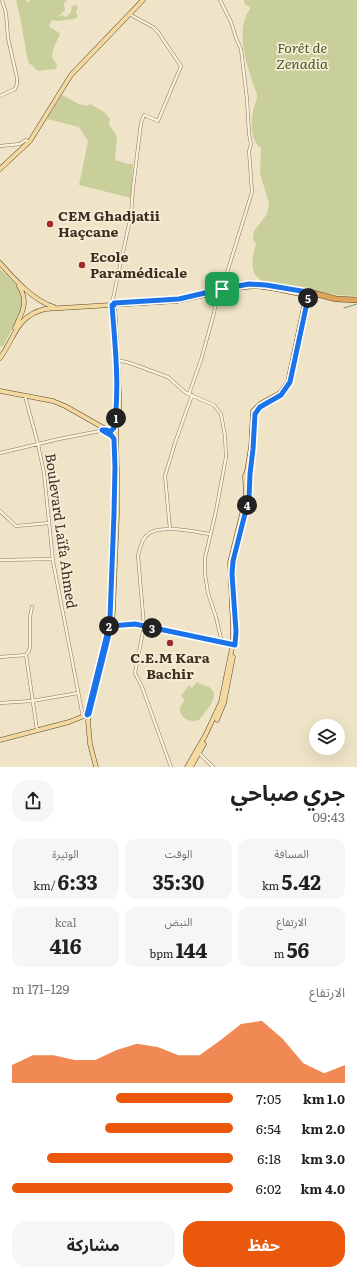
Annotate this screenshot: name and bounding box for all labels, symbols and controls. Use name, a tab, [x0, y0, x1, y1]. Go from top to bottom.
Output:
park label: Forêt de Zenadia	[276, 37, 328, 73]
place label: CEM Ghadjatii Haçcane	[58, 205, 160, 241]
marker: CEM Ghadjatii Haçcane	[45, 219, 55, 229]
place label: Ecole Paramédicale	[90, 246, 187, 282]
marker: Ecole Paramédicale	[77, 260, 87, 270]
pin	[205, 272, 239, 306]
icon: arrive	[211, 278, 233, 300]
pin: 5	[298, 288, 318, 308]
text: 5	[305, 290, 311, 306]
pin: 1	[106, 408, 126, 428]
text: 1	[114, 410, 118, 426]
street label: Boulevard Laïfa Ahmed	[41, 452, 83, 610]
pin: 4	[237, 495, 257, 515]
text: 4	[244, 497, 250, 513]
pin: 2	[99, 616, 119, 636]
text: 2	[106, 618, 112, 634]
pin: 3	[142, 618, 162, 638]
text: 3	[149, 620, 155, 636]
marker: C.E.M Kara Bachir	[165, 638, 175, 648]
place label: C.E.M Kara Bachir	[130, 647, 211, 683]
map controls	[309, 719, 345, 755]
button: layers	[309, 719, 345, 755]
text: جري صباحي	[230, 775, 345, 808]
button: share	[12, 780, 54, 822]
text: 09:43	[312, 807, 345, 826]
text: الوتيرة	[52, 845, 79, 861]
text: الوقت	[165, 845, 192, 861]
text: المسافة	[274, 845, 309, 861]
text: 6:33	[58, 866, 98, 896]
text: 35:30	[153, 866, 204, 896]
text: 5.42	[281, 866, 321, 896]
text: /km	[33, 877, 58, 893]
text: km	[262, 877, 281, 893]
text: النبض	[165, 913, 192, 929]
text: الارتفاع	[276, 913, 307, 929]
text: kcal	[55, 914, 76, 930]
text: 416	[49, 930, 82, 960]
text: 144	[176, 934, 207, 964]
text: 56	[287, 934, 309, 964]
text: bpm	[150, 945, 176, 961]
text: m	[274, 945, 287, 961]
text: 129–171 m	[12, 979, 69, 998]
text: الارتفاع	[309, 982, 345, 1001]
text: 7:05	[256, 1089, 281, 1108]
text: 1.0 km	[303, 1089, 345, 1108]
text: 6:54	[256, 1119, 281, 1138]
text: 2.0 km	[301, 1119, 345, 1138]
text: 6:18	[257, 1149, 281, 1168]
text: 3.0 km	[301, 1149, 345, 1168]
text: 6:02	[256, 1179, 281, 1198]
text: 4.0 km	[301, 1179, 345, 1198]
button: مشاركة	[12, 1221, 175, 1267]
button: حفظ	[183, 1221, 345, 1267]

